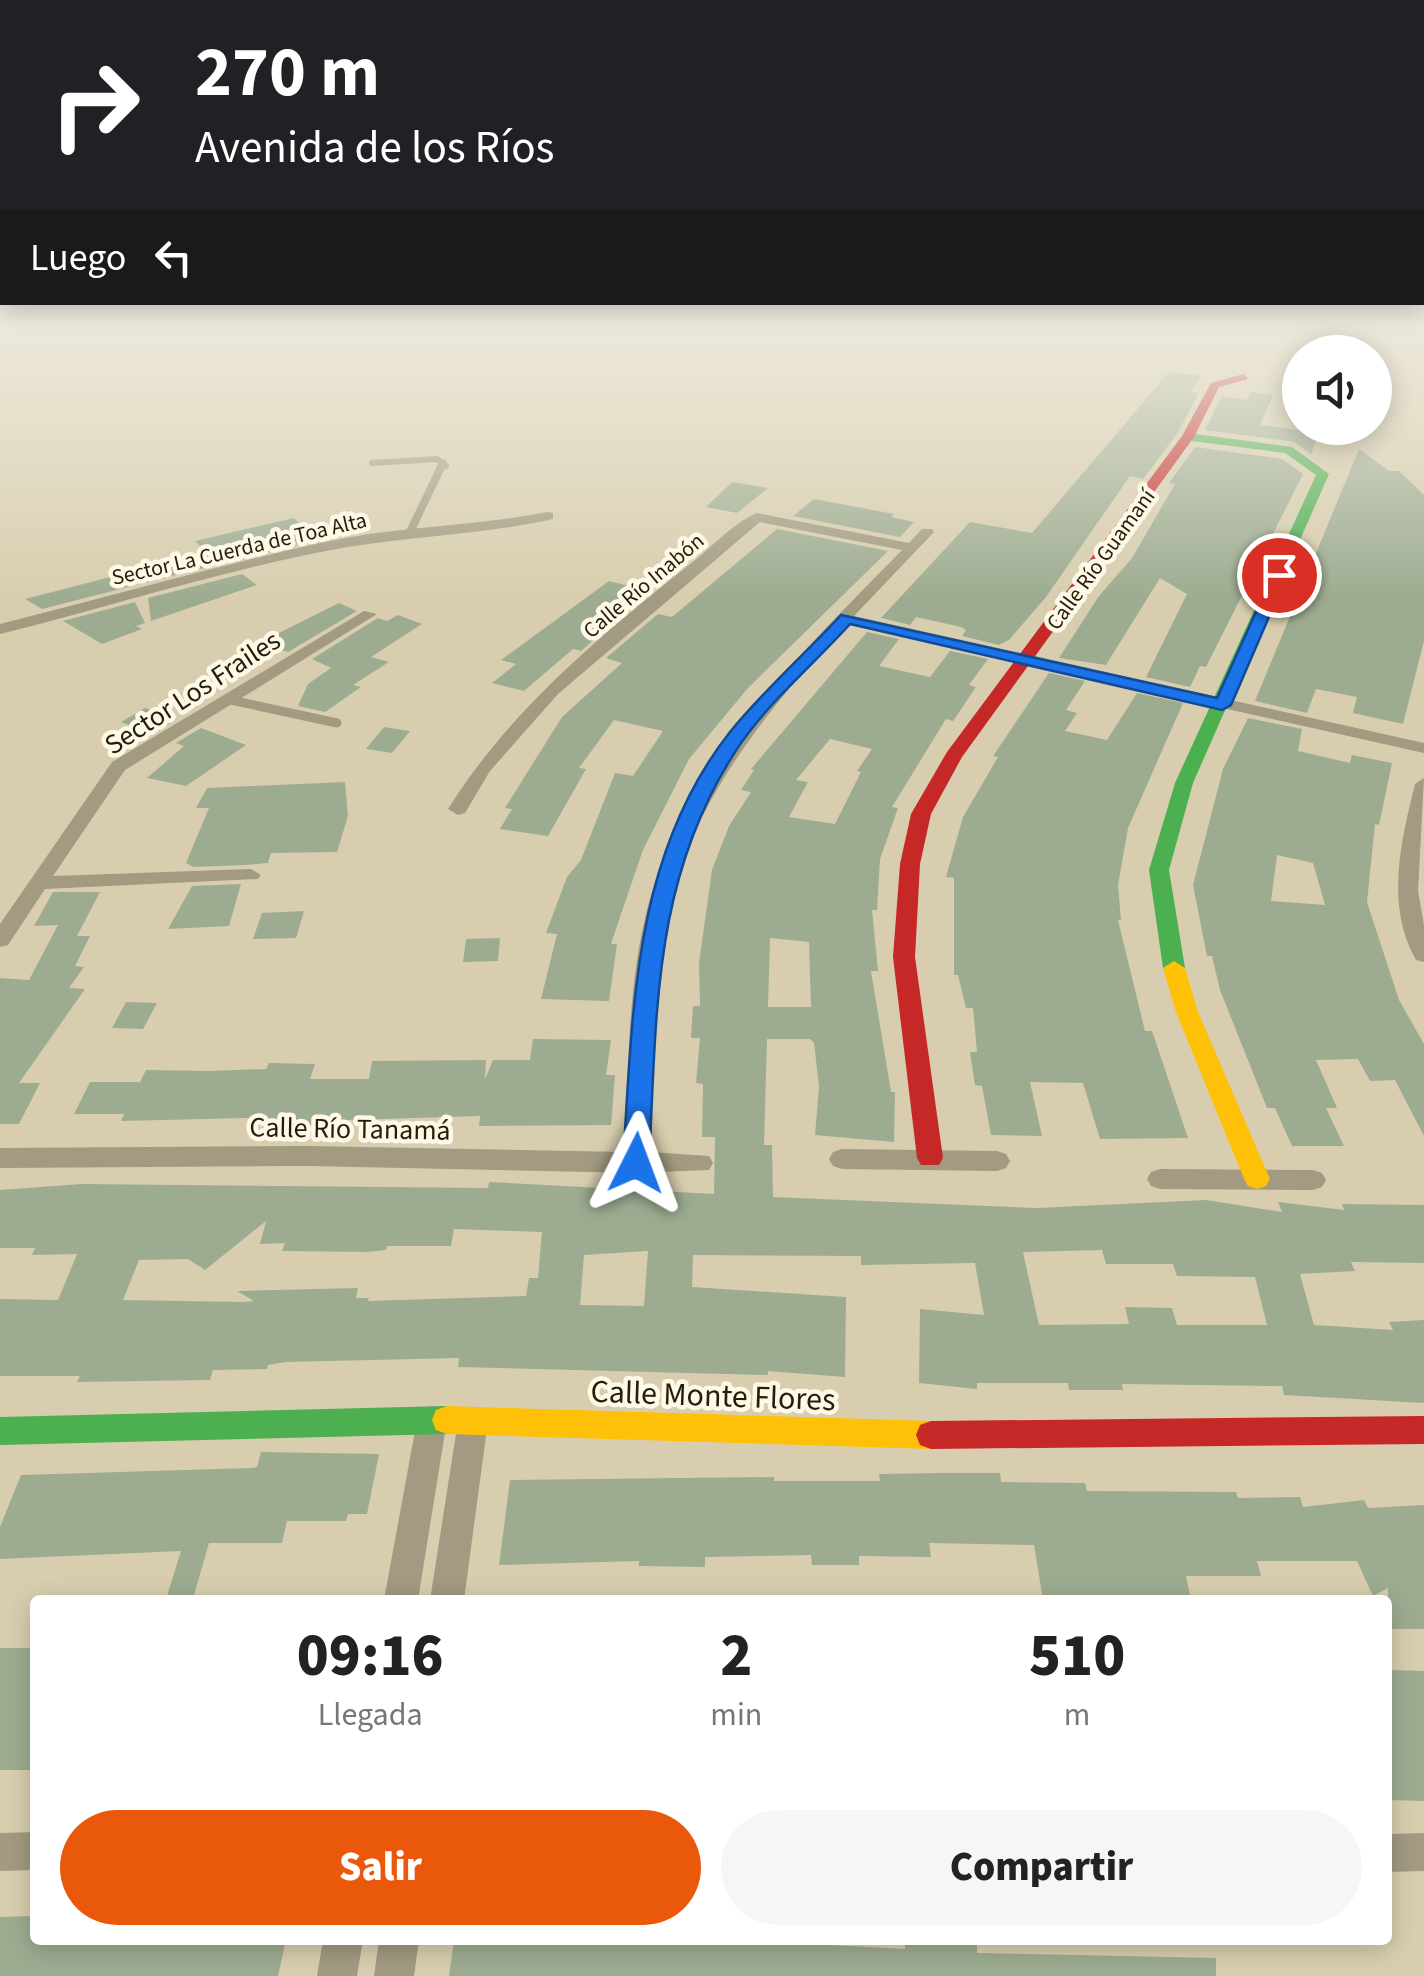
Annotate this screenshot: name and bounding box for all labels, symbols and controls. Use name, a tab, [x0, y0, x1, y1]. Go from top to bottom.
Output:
text: 270 m	[195, 23, 380, 123]
icon: right	[30, 40, 160, 170]
text: Avenida de los Ríos	[195, 116, 554, 180]
icon: left	[146, 230, 201, 285]
text: Luego	[30, 231, 126, 285]
map controls	[1282, 335, 1392, 445]
button: sound	[1282, 335, 1392, 445]
street label: Calle Río Guamaní	[1039, 482, 1163, 637]
street label: Sector La Cuerda de Toa Alta	[109, 504, 370, 594]
street label: Calle Río Inabón	[576, 525, 711, 646]
pin	[1237, 533, 1322, 618]
icon: arrive	[1252, 548, 1307, 603]
street label: Sector Los Frailes	[97, 621, 288, 765]
street label: Calle Río Tanamá	[249, 1107, 451, 1151]
position arrow	[584, 1111, 688, 1215]
street label: Calle Monte Flores	[590, 1369, 836, 1423]
text: 09:16	[297, 1614, 444, 1699]
text: 2	[720, 1614, 752, 1699]
text: 510	[1029, 1614, 1125, 1699]
text: Llegada	[318, 1692, 423, 1738]
text: min	[710, 1692, 762, 1738]
text: m	[1064, 1692, 1090, 1738]
button: Salir	[60, 1810, 701, 1925]
button: Compartir	[721, 1810, 1362, 1925]

